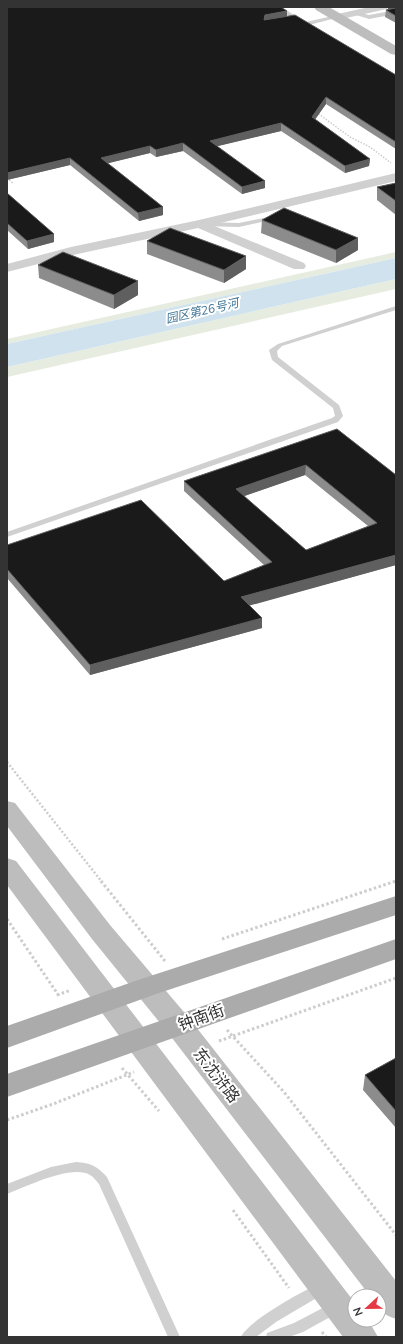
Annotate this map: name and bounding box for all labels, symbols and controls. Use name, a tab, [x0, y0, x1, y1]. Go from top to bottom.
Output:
water label: 园区第26号河	[164, 294, 242, 327]
street label: 钟南街	[175, 999, 228, 1036]
street label: 东沈浒路	[188, 1044, 245, 1108]
north arrow	[347, 1288, 387, 1328]
text: N	[350, 1305, 367, 1318]

